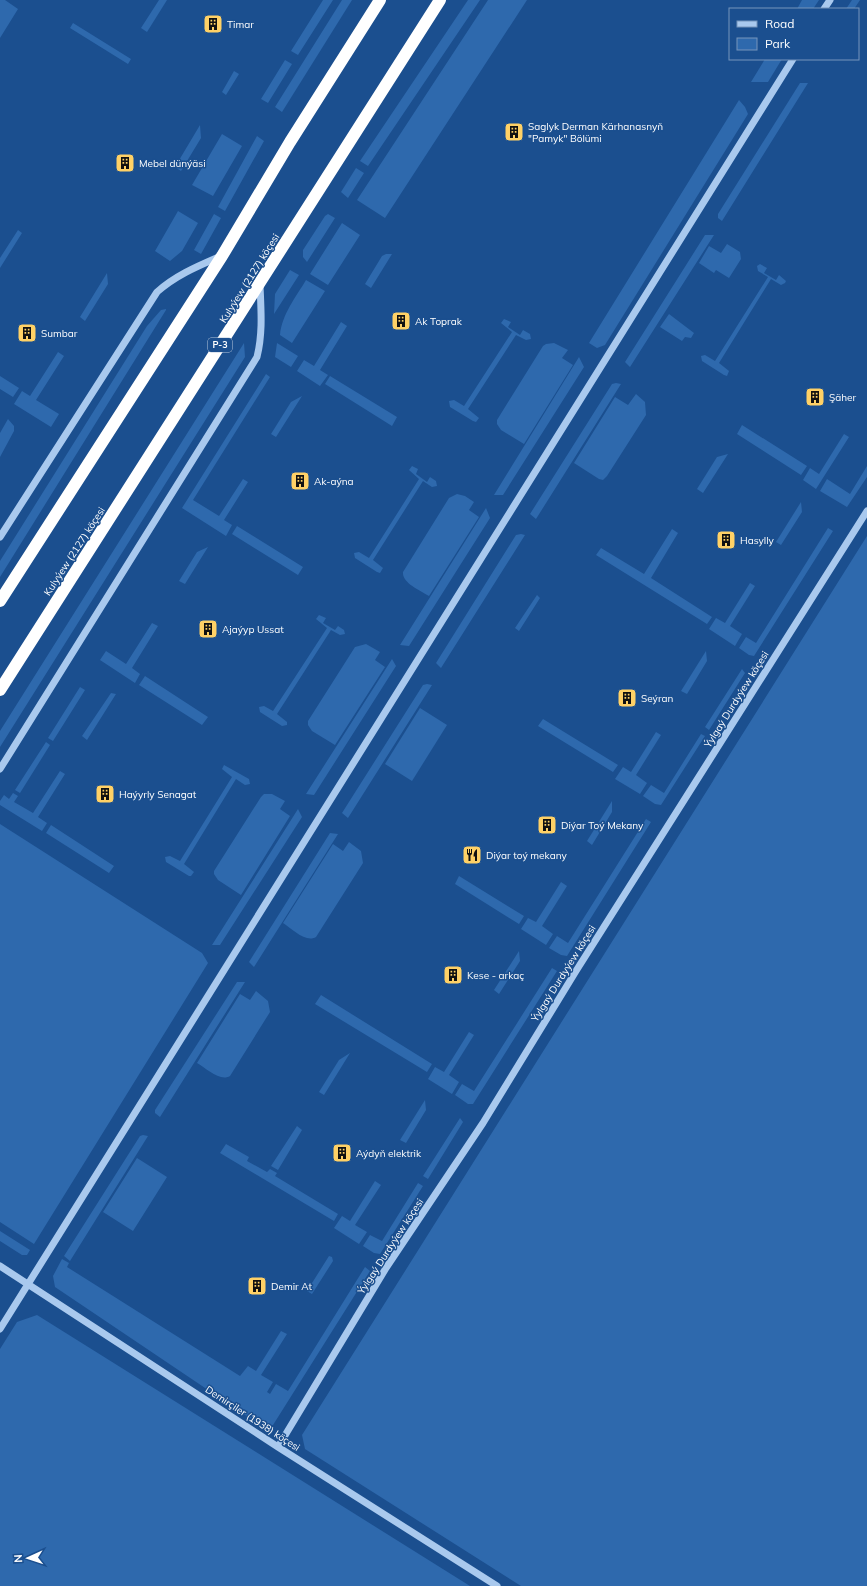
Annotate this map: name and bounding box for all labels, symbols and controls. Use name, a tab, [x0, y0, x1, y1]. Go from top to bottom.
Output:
legend	[729, 8, 859, 60]
building icon: Timar	[202, 13, 224, 35]
text: Road	[765, 16, 794, 31]
place label: Timar	[227, 18, 254, 31]
text: Park	[765, 36, 791, 51]
place label: Saglyk Derman Kärhanasnyň "Pamyk" Bölümi	[528, 120, 663, 145]
building icon: Saglyk Derman Kärhanasnyň "Pamyk" Bölümi	[503, 121, 525, 143]
building icon: Mebel dünýäsi	[114, 152, 136, 174]
place label: Mebel dünýäsi	[139, 157, 206, 170]
street label: Kulyýew (2127) köçesi	[217, 231, 282, 325]
building icon: Ak Toprak	[390, 310, 412, 332]
place label: Ak Toprak	[415, 315, 463, 328]
building icon: Sumbar	[16, 322, 38, 344]
place label: Sumbar	[41, 327, 78, 340]
road number: P-3	[208, 338, 232, 352]
building icon: Şäher	[804, 386, 826, 408]
place label: Şäher	[829, 391, 857, 404]
building icon: Ak-aýna	[289, 470, 311, 492]
place label: Ak-aýna	[314, 475, 354, 488]
street label: Kulyýew (2127) köçesi	[41, 505, 108, 598]
building icon: Hasylly	[715, 529, 737, 551]
place label: Hasylly	[740, 534, 775, 547]
building icon: Ajaýyp Ussat	[197, 618, 219, 640]
place label: Ajaýyp Ussat	[222, 623, 284, 636]
street label: Ýylgaý Durdyýew köçesi	[701, 649, 771, 751]
building icon: Seýran	[616, 687, 638, 709]
place label: Seýran	[641, 692, 673, 705]
building icon: Haýyrly Senagat	[94, 783, 116, 805]
place label: Haýyrly Senagat	[119, 788, 197, 801]
building icon: Diýar Toý Mekany	[536, 814, 558, 836]
place label: Diýar Toý Mekany	[561, 819, 644, 832]
restaurant icon: Diýar toý mekany	[461, 844, 483, 866]
place label: Diýar toý mekany	[486, 849, 567, 862]
street label: Ýylgaý Durdyýew köçesi	[528, 923, 598, 1025]
building icon: Kese - arkaç	[442, 964, 464, 986]
place label: Kese - arkaç	[467, 969, 524, 982]
building icon: Aýdyň elektrik	[331, 1142, 353, 1164]
place label: Aýdyň elektrik	[356, 1147, 422, 1160]
street label: Ýylgaý Durdyýew köçesi	[354, 1196, 426, 1297]
building icon: Demir At	[246, 1275, 268, 1297]
place label: Demir At	[271, 1280, 313, 1293]
street label: Demirçiler (1938) köçesi	[203, 1383, 303, 1454]
north arrow	[8, 1538, 48, 1578]
text: N	[11, 1554, 25, 1563]

